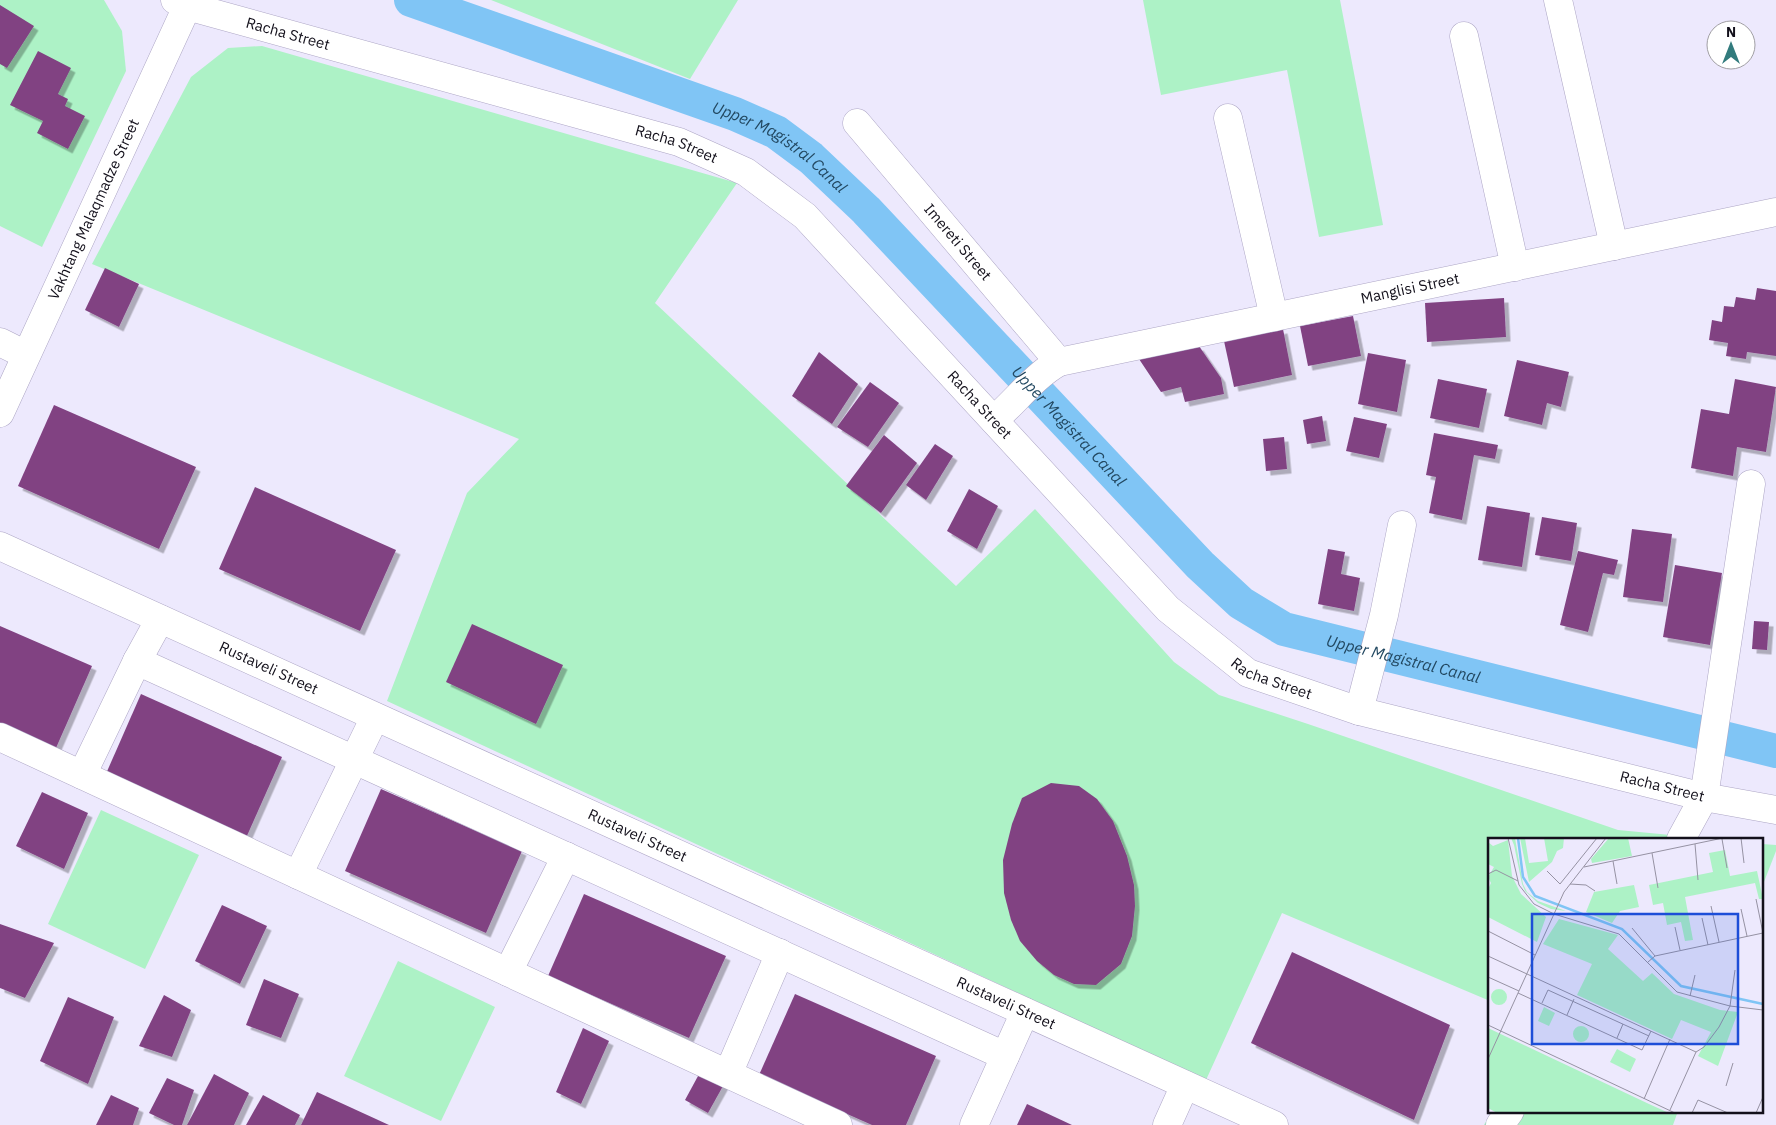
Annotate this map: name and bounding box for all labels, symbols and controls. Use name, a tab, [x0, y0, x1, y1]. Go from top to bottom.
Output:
street label: Racha Street	[244, 13, 332, 54]
north arrow	[1706, 20, 1756, 70]
text: N	[1726, 23, 1736, 41]
water label: Upper Magistral Canal	[710, 97, 852, 197]
street label: Vakhtang Malaqmadze Street	[43, 116, 143, 303]
street label: Racha Street	[633, 120, 721, 167]
street label: Imereti Street	[920, 199, 996, 284]
street label: Manglisi Street	[1359, 268, 1461, 308]
water label: Upper Magistral Canal	[1008, 362, 1131, 491]
street label: Racha Street	[944, 366, 1016, 443]
water label: Upper Magistral Canal	[1324, 630, 1483, 687]
street label: Rustaveli Street	[216, 637, 321, 698]
street label: Racha Street	[1227, 653, 1314, 703]
street label: Racha Street	[1618, 766, 1706, 806]
street label: Rustaveli Street	[585, 804, 690, 866]
inset map	[1488, 838, 1764, 1112]
street label: Rustaveli Street	[954, 972, 1059, 1033]

